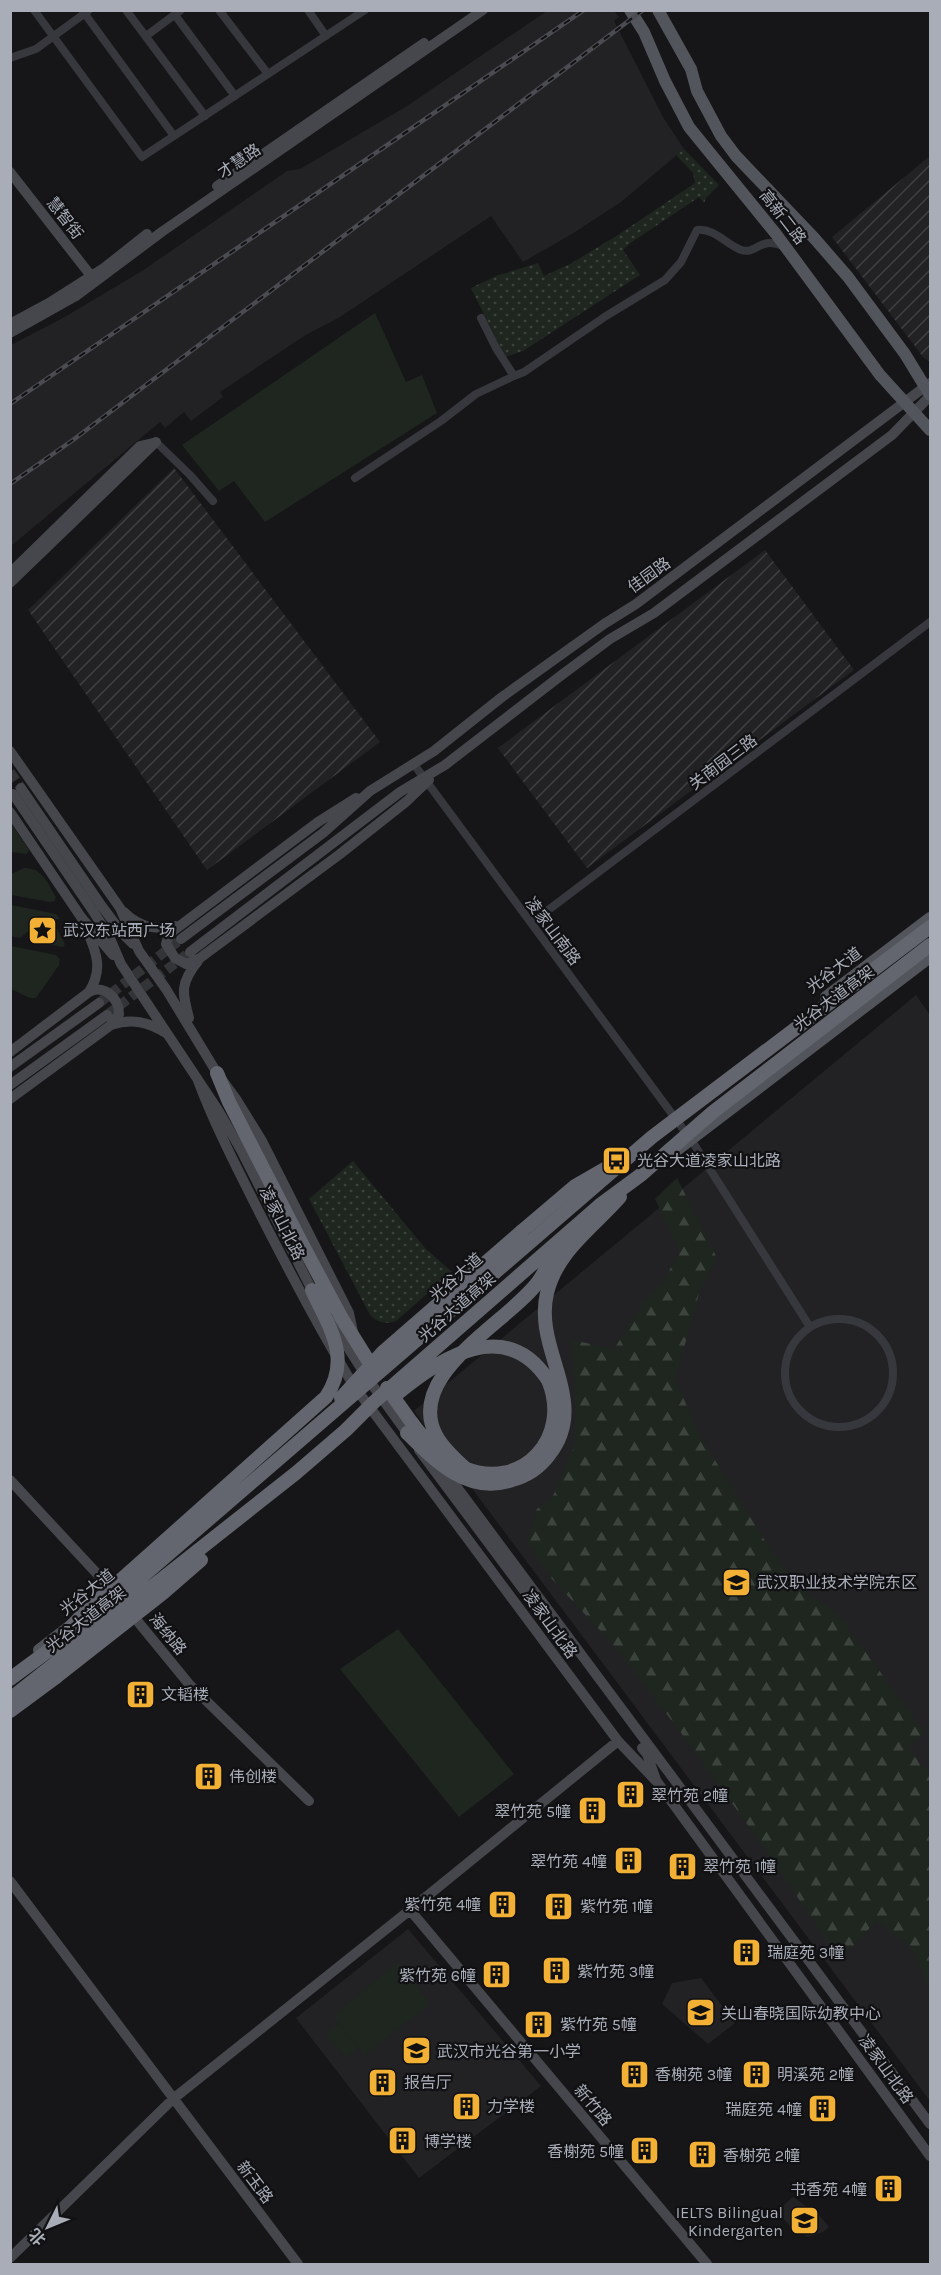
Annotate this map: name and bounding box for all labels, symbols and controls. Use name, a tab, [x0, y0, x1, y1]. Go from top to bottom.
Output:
street label: 才慧路	[214, 140, 264, 182]
street label: 高新二路	[756, 186, 810, 248]
street label: 慧智街	[43, 193, 87, 243]
street label: 佳园路	[624, 553, 674, 597]
street label: 关南园三路	[685, 730, 761, 794]
street label: 凌家山南路	[521, 893, 585, 969]
place icon: 武汉东站西广场	[26, 914, 58, 946]
place label: 武汉东站西广场	[63, 921, 175, 940]
street label: 光谷大道	[803, 943, 865, 997]
street label: 光谷大道高架	[790, 962, 878, 1034]
bus stop icon: 光谷大道凌家山北路	[600, 1144, 632, 1176]
place label: 光谷大道凌家山北路	[637, 1151, 781, 1170]
street label: 凌家山北路	[255, 1183, 309, 1263]
street label: 光谷大道	[426, 1249, 486, 1305]
street label: 光谷大道高架	[415, 1268, 499, 1346]
street label: 光谷大道	[56, 1565, 118, 1619]
school or university icon: 武汉职业技术学院东区	[720, 1566, 752, 1598]
place label: 武汉职业技术学院东区	[757, 1573, 917, 1592]
street label: 光谷大道高架	[42, 1582, 130, 1656]
street label: 凌家山北路	[519, 1586, 581, 1662]
street label: 海纳路	[146, 1609, 190, 1659]
building icon: 文韬楼	[124, 1678, 156, 1710]
place label: 文韬楼	[161, 1685, 209, 1704]
building icon: 伟创楼	[192, 1760, 224, 1792]
place label: 伟创楼	[229, 1767, 277, 1786]
building icon: 翠竹苑 2幢	[614, 1779, 646, 1811]
place label: 翠竹苑 2幢	[651, 1786, 728, 1805]
building icon: 翠竹苑 5幢	[576, 1795, 608, 1827]
place label: 翠竹苑 5幢	[494, 1802, 571, 1821]
building icon: 翠竹苑 4幢	[612, 1845, 644, 1877]
building icon: 翠竹苑 1幢	[666, 1850, 698, 1882]
place label: 翠竹苑 4幢	[530, 1852, 607, 1871]
place label: 翠竹苑 1幢	[703, 1857, 776, 1876]
building icon: 紫竹苑 4幢	[486, 1888, 518, 1920]
building icon: 紫竹苑 1幢	[543, 1890, 575, 1922]
place label: 紫竹苑 4幢	[404, 1895, 481, 1914]
place label: 紫竹苑 1幢	[580, 1897, 653, 1916]
building icon: 瑞庭苑 3幢	[730, 1936, 762, 1968]
place label: 瑞庭苑 3幢	[767, 1943, 844, 1962]
building icon: 紫竹苑 3幢	[540, 1955, 572, 1987]
building icon: 紫竹苑 6幢	[481, 1959, 513, 1991]
place label: 紫竹苑 3幢	[577, 1962, 654, 1981]
place label: 紫竹苑 6幢	[399, 1966, 476, 1985]
school or university icon: 关山春晓国际幼教中心	[684, 1997, 716, 2029]
place label: 关山春晓国际幼教中心	[721, 2004, 881, 2023]
building icon: 紫竹苑 5幢	[523, 2008, 555, 2040]
place label: 紫竹苑 5幢	[560, 2015, 637, 2034]
street label: 凌家山北路	[855, 2031, 917, 2107]
school or university icon: 武汉市光谷第一小学	[400, 2035, 432, 2067]
place label: 武汉市光谷第一小学	[437, 2042, 581, 2061]
building icon: 香榭苑 3幢	[618, 2058, 650, 2090]
building icon: 明溪苑 2幢	[740, 2058, 772, 2090]
place label: 香榭苑 3幢	[655, 2065, 732, 2084]
place label: 明溪苑 2幢	[777, 2065, 854, 2084]
building icon: 报告厅	[367, 2066, 399, 2098]
place label: 报告厅	[404, 2073, 452, 2092]
street label: 新竹路	[570, 2081, 616, 2129]
building icon: 力学楼	[450, 2090, 482, 2122]
building icon: 瑞庭苑 4幢	[807, 2093, 839, 2125]
place label: 力学楼	[487, 2097, 535, 2116]
place label: 瑞庭苑 4幢	[725, 2100, 802, 2119]
building icon: 博学楼	[387, 2125, 419, 2157]
place label: 博学楼	[424, 2132, 472, 2151]
building icon: 香榭苑 5幢	[629, 2135, 661, 2167]
building icon: 香榭苑 2幢	[686, 2139, 718, 2171]
place label: 香榭苑 5幢	[547, 2142, 624, 2161]
place label: 香榭苑 2幢	[723, 2146, 800, 2165]
street label: 新玉路	[233, 2157, 277, 2207]
building icon: 书香苑 4幢	[872, 2173, 904, 2205]
place label: 书香苑 4幢	[790, 2180, 867, 2199]
north arrow	[18, 2197, 78, 2257]
place label: IELTS Bilingual Kindergarten	[676, 2203, 783, 2240]
school or university icon: IELTS Bilingual Kindergarten	[788, 2205, 820, 2237]
text: 北	[25, 2225, 50, 2249]

